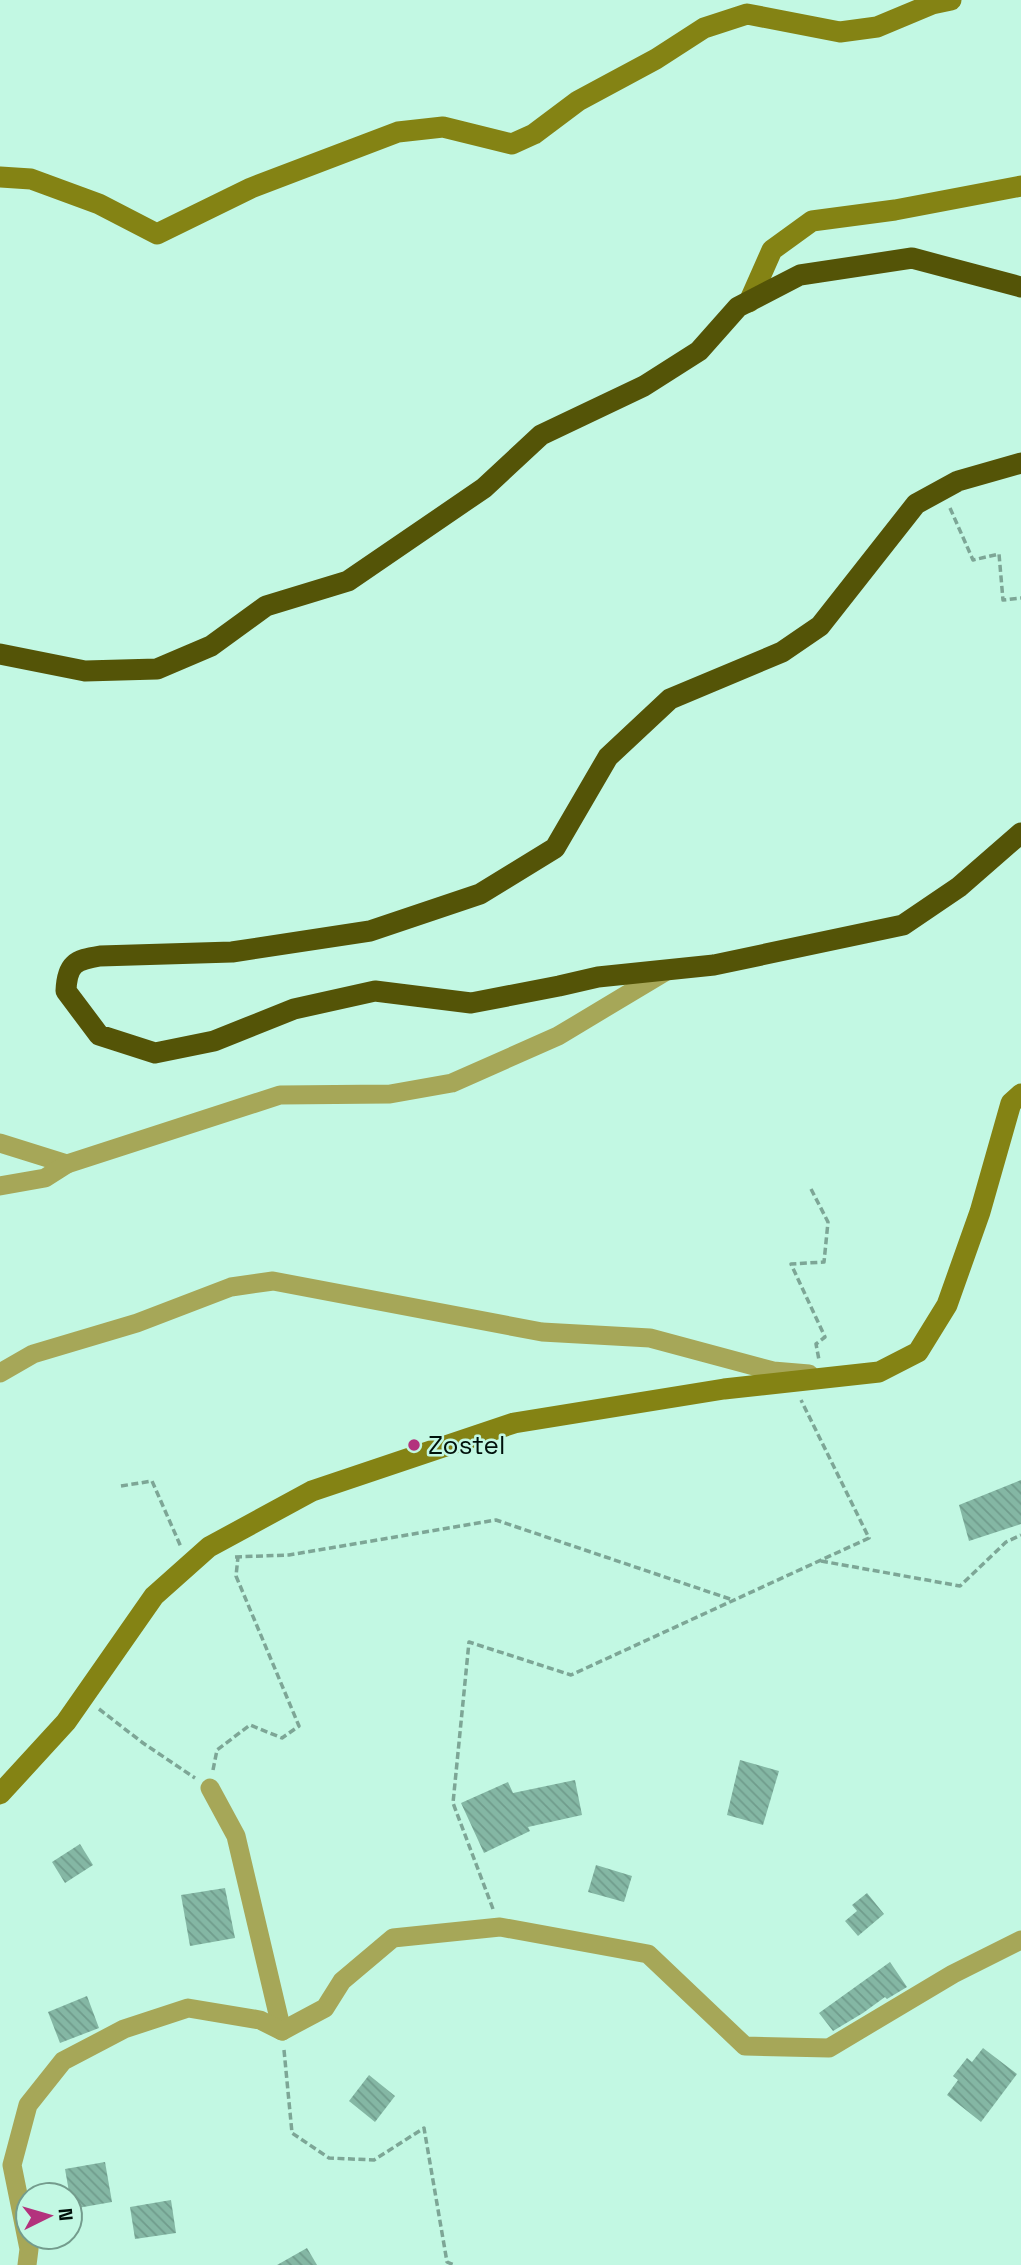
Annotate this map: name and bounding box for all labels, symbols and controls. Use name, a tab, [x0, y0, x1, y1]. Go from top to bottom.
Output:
place label: Zostel	[428, 1428, 505, 1462]
marker: Zostel	[406, 1437, 422, 1453]
north arrow	[14, 2181, 84, 2251]
text: N	[52, 2207, 78, 2222]

